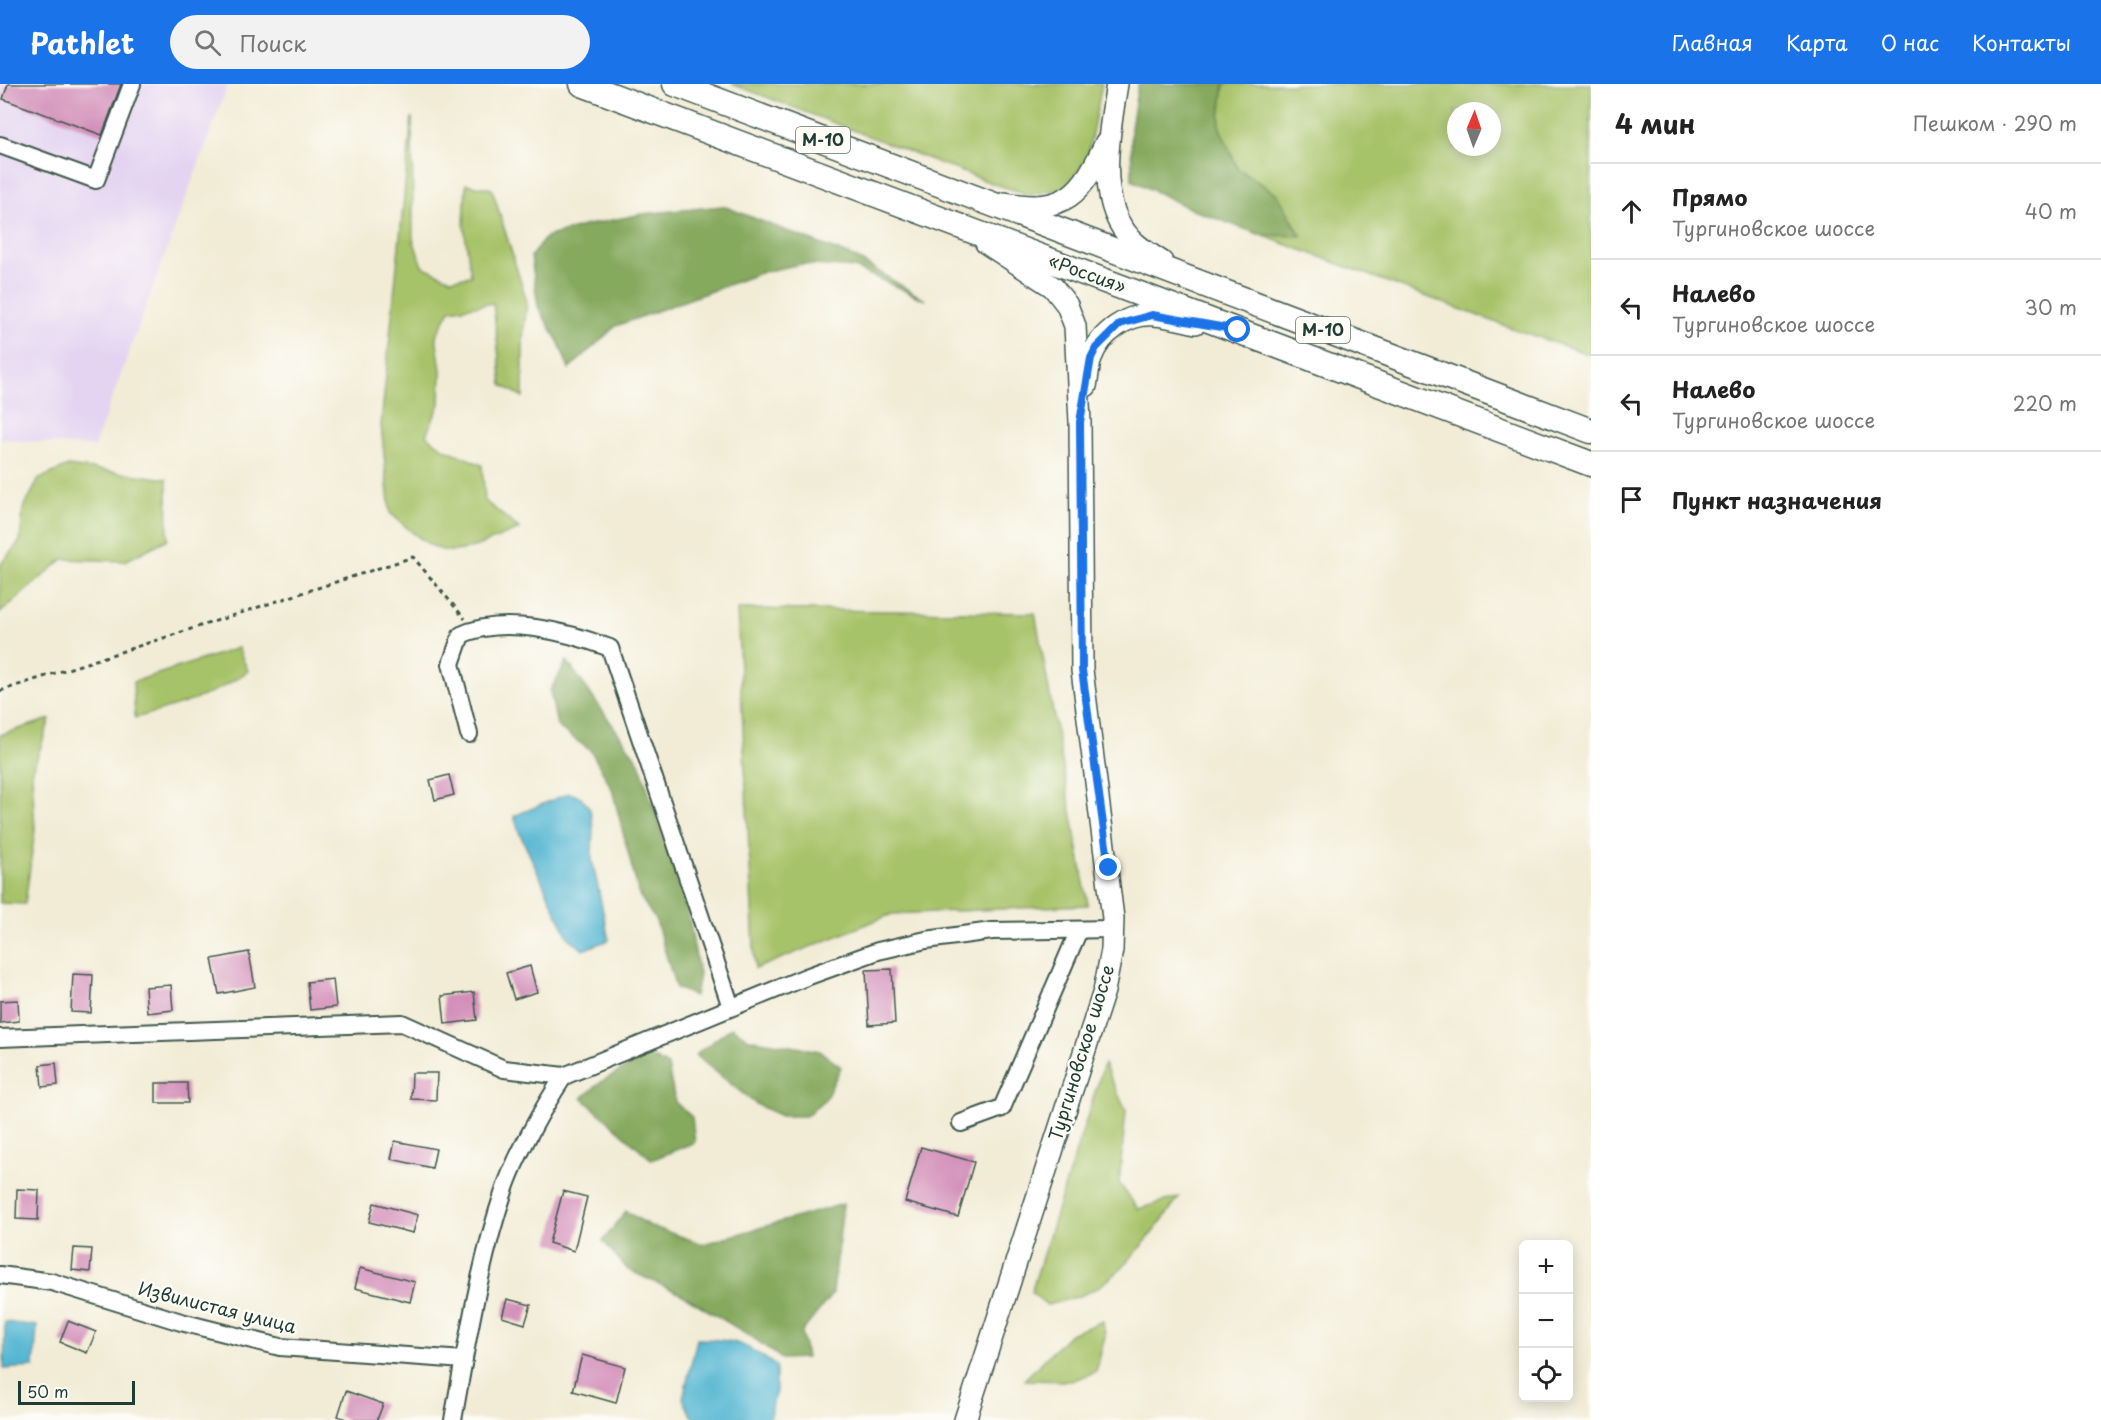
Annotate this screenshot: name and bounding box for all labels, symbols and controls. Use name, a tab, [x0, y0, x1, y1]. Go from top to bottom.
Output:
search box	[170, 15, 590, 69]
text: Pathlet	[30, 21, 134, 64]
icon: search	[191, 26, 224, 59]
text: Поиск	[239, 26, 306, 59]
text: Главная	[1672, 26, 1753, 58]
text: Карта	[1786, 26, 1848, 58]
text: О нас	[1881, 26, 1939, 58]
text: Контакты	[1972, 26, 2071, 58]
north arrow	[1447, 102, 1501, 156]
text: 4 мин	[1615, 104, 1696, 143]
text: Пешком · 290 m	[1913, 108, 2077, 138]
road number: М-10	[796, 127, 850, 153]
text: Прямо	[1672, 180, 1747, 213]
icon: ahead	[1615, 195, 1648, 228]
text: 40 m	[2025, 196, 2077, 226]
text: Тургиновское шоссе	[1672, 213, 1875, 243]
street label: «Россия»	[1045, 246, 1130, 299]
text: Налево	[1672, 276, 1755, 309]
icon: left	[1615, 291, 1648, 324]
text: 30 m	[2024, 292, 2077, 322]
text: Тургиновское шоссе	[1672, 309, 1875, 339]
route start	[1224, 316, 1250, 342]
road number: М-10	[1296, 317, 1350, 343]
text: Налево	[1672, 372, 1755, 405]
icon: left	[1615, 387, 1648, 420]
text: 220 m	[2013, 388, 2077, 418]
text: Тургиновское шоссе	[1672, 405, 1875, 435]
icon: arrive	[1615, 483, 1648, 516]
text: Пункт назначения	[1672, 483, 1882, 516]
route end	[1095, 854, 1121, 880]
street label: Тургиновское шоссе	[1041, 961, 1120, 1144]
map controls	[1519, 1240, 1573, 1402]
button: +	[1519, 1240, 1573, 1294]
street label: Извилистая улица	[135, 1274, 300, 1339]
button: −	[1519, 1294, 1573, 1348]
button: locate	[1519, 1348, 1573, 1402]
scale bar	[18, 1378, 135, 1406]
text: 50 m	[27, 1379, 68, 1403]

